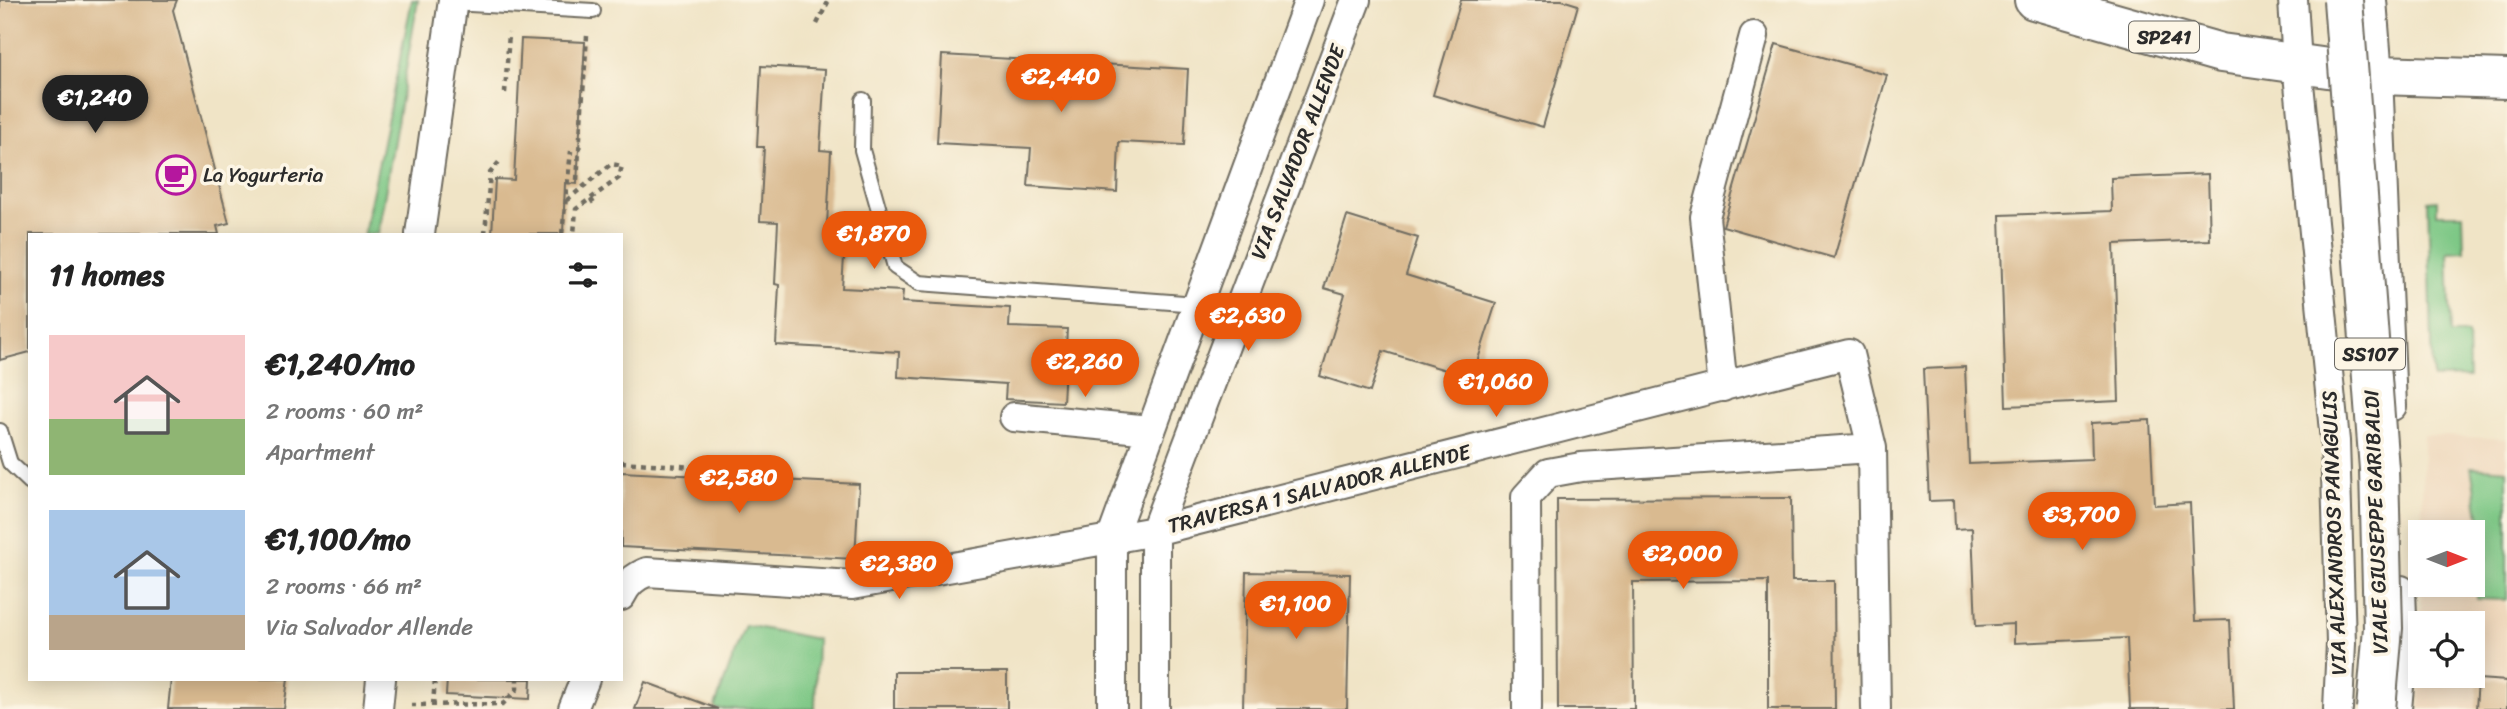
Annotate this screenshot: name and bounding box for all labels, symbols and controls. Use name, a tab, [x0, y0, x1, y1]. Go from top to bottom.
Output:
road number: SP241	[2129, 22, 2199, 52]
street label: VIA SALVADOR ALLENDE	[1240, 38, 1357, 265]
pin: €2,440	[1004, 54, 1118, 114]
text: €2,440	[1022, 56, 1100, 97]
pin: €1,240	[38, 76, 152, 135]
text: €1,240	[58, 77, 132, 118]
cafe icon: La Yogurteria	[155, 154, 197, 196]
place label: La Yogurteria	[203, 156, 324, 194]
pin: €1,870	[817, 212, 931, 271]
text: €1,870	[838, 213, 910, 254]
text: 11 homes	[49, 248, 164, 302]
icon: filters	[564, 256, 602, 294]
pin: €2,630	[1191, 294, 1305, 353]
text: €2,630	[1211, 295, 1285, 336]
text: €1,240/mo	[266, 337, 415, 391]
road number: SS107	[2335, 338, 2405, 370]
pin: €2,260	[1028, 340, 1142, 399]
text: €2,260	[1047, 341, 1123, 382]
pin: €1,060	[1439, 360, 1553, 419]
text: €1,060	[1459, 361, 1533, 402]
icon: home	[105, 363, 189, 447]
street label: VIALE GIUSEPPE GARIBALDI	[2352, 389, 2400, 655]
street label: VIA ALEXANDROS PANAGULIS	[2310, 390, 2358, 676]
text: 2 rooms · 60 m²	[266, 391, 424, 432]
text: Apartment	[266, 432, 375, 473]
street label: TRAVERSA 1 SALVADOR ALLENDE	[1164, 433, 1476, 545]
pin: €2,580	[682, 456, 796, 515]
text: €2,580	[700, 457, 778, 498]
pin: €3,700	[2025, 492, 2139, 552]
text: €3,700	[2044, 494, 2120, 535]
text: €1,100/mo	[266, 512, 411, 566]
north arrow	[2408, 520, 2485, 597]
map controls	[2408, 520, 2485, 688]
pin: €2,000	[1626, 532, 1740, 591]
text: €2,000	[1644, 533, 1722, 574]
icon: home	[105, 538, 189, 622]
pin: €2,380	[842, 542, 956, 601]
text: €2,380	[861, 543, 937, 584]
text: 2 rooms · 66 m²	[266, 566, 422, 607]
pin: €1,100	[1239, 582, 1353, 641]
text: €1,100	[1261, 583, 1331, 624]
text: Via Salvador Allende	[266, 607, 473, 648]
button: locate	[2408, 611, 2485, 688]

